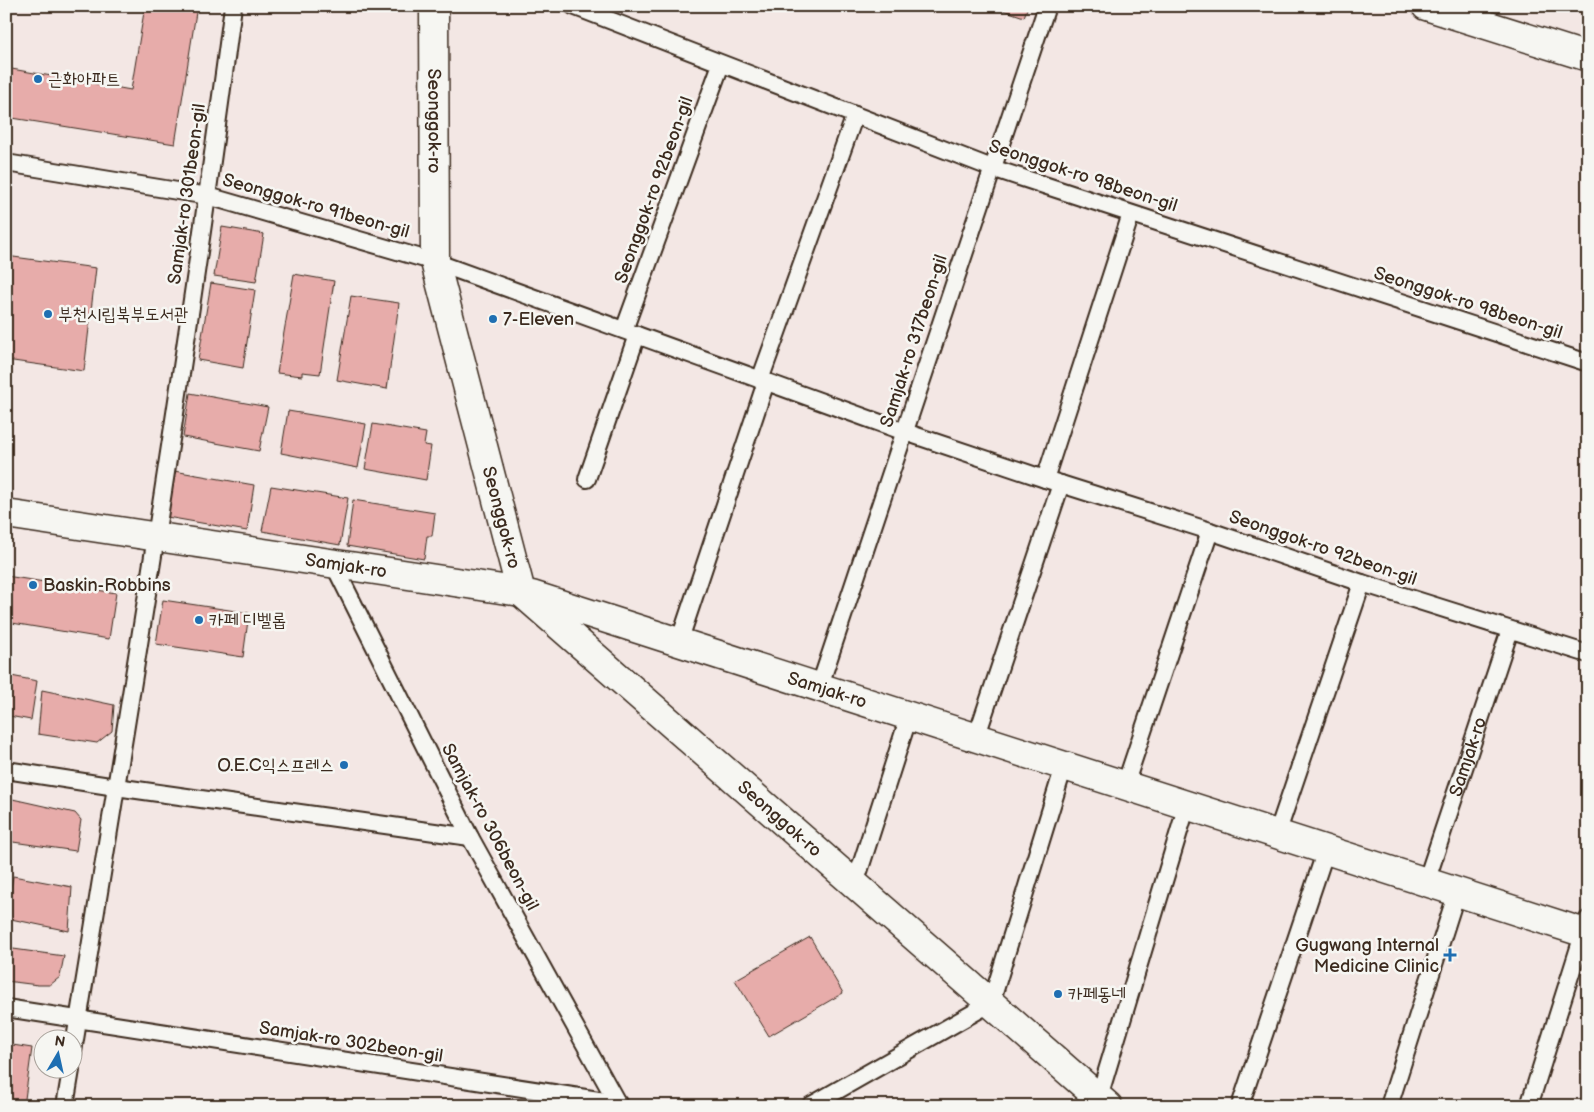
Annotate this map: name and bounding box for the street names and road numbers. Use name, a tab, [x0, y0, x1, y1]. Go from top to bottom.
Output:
street label: Seonggok-ro	[424, 69, 445, 173]
street label: Seonggok-ro 92beon-gil	[610, 94, 698, 286]
street label: Samjak-ro 301beon-gil	[164, 102, 210, 286]
street label: Seonggok-ro 98beon-gil	[986, 136, 1180, 216]
street label: Seonggok-ro 91beon-gil	[220, 169, 412, 243]
street label: Samjak-ro 317beon-gil	[876, 252, 952, 430]
street label: Seonggok-ro 98beon-gil	[1371, 263, 1565, 343]
street label: Seonggok-ro	[478, 464, 525, 571]
street label: Seonggok-ro 92beon-gil	[1226, 506, 1420, 590]
street label: Samjak-ro	[304, 549, 388, 582]
street label: Samjak-ro	[785, 667, 870, 712]
street label: Samjak-ro	[1445, 714, 1491, 799]
street label: Samjak-ro 306beon-gil	[437, 740, 543, 914]
street label: Seonggok-ro	[733, 776, 826, 861]
street label: Samjak-ro 302beon-gil	[258, 1017, 444, 1067]

